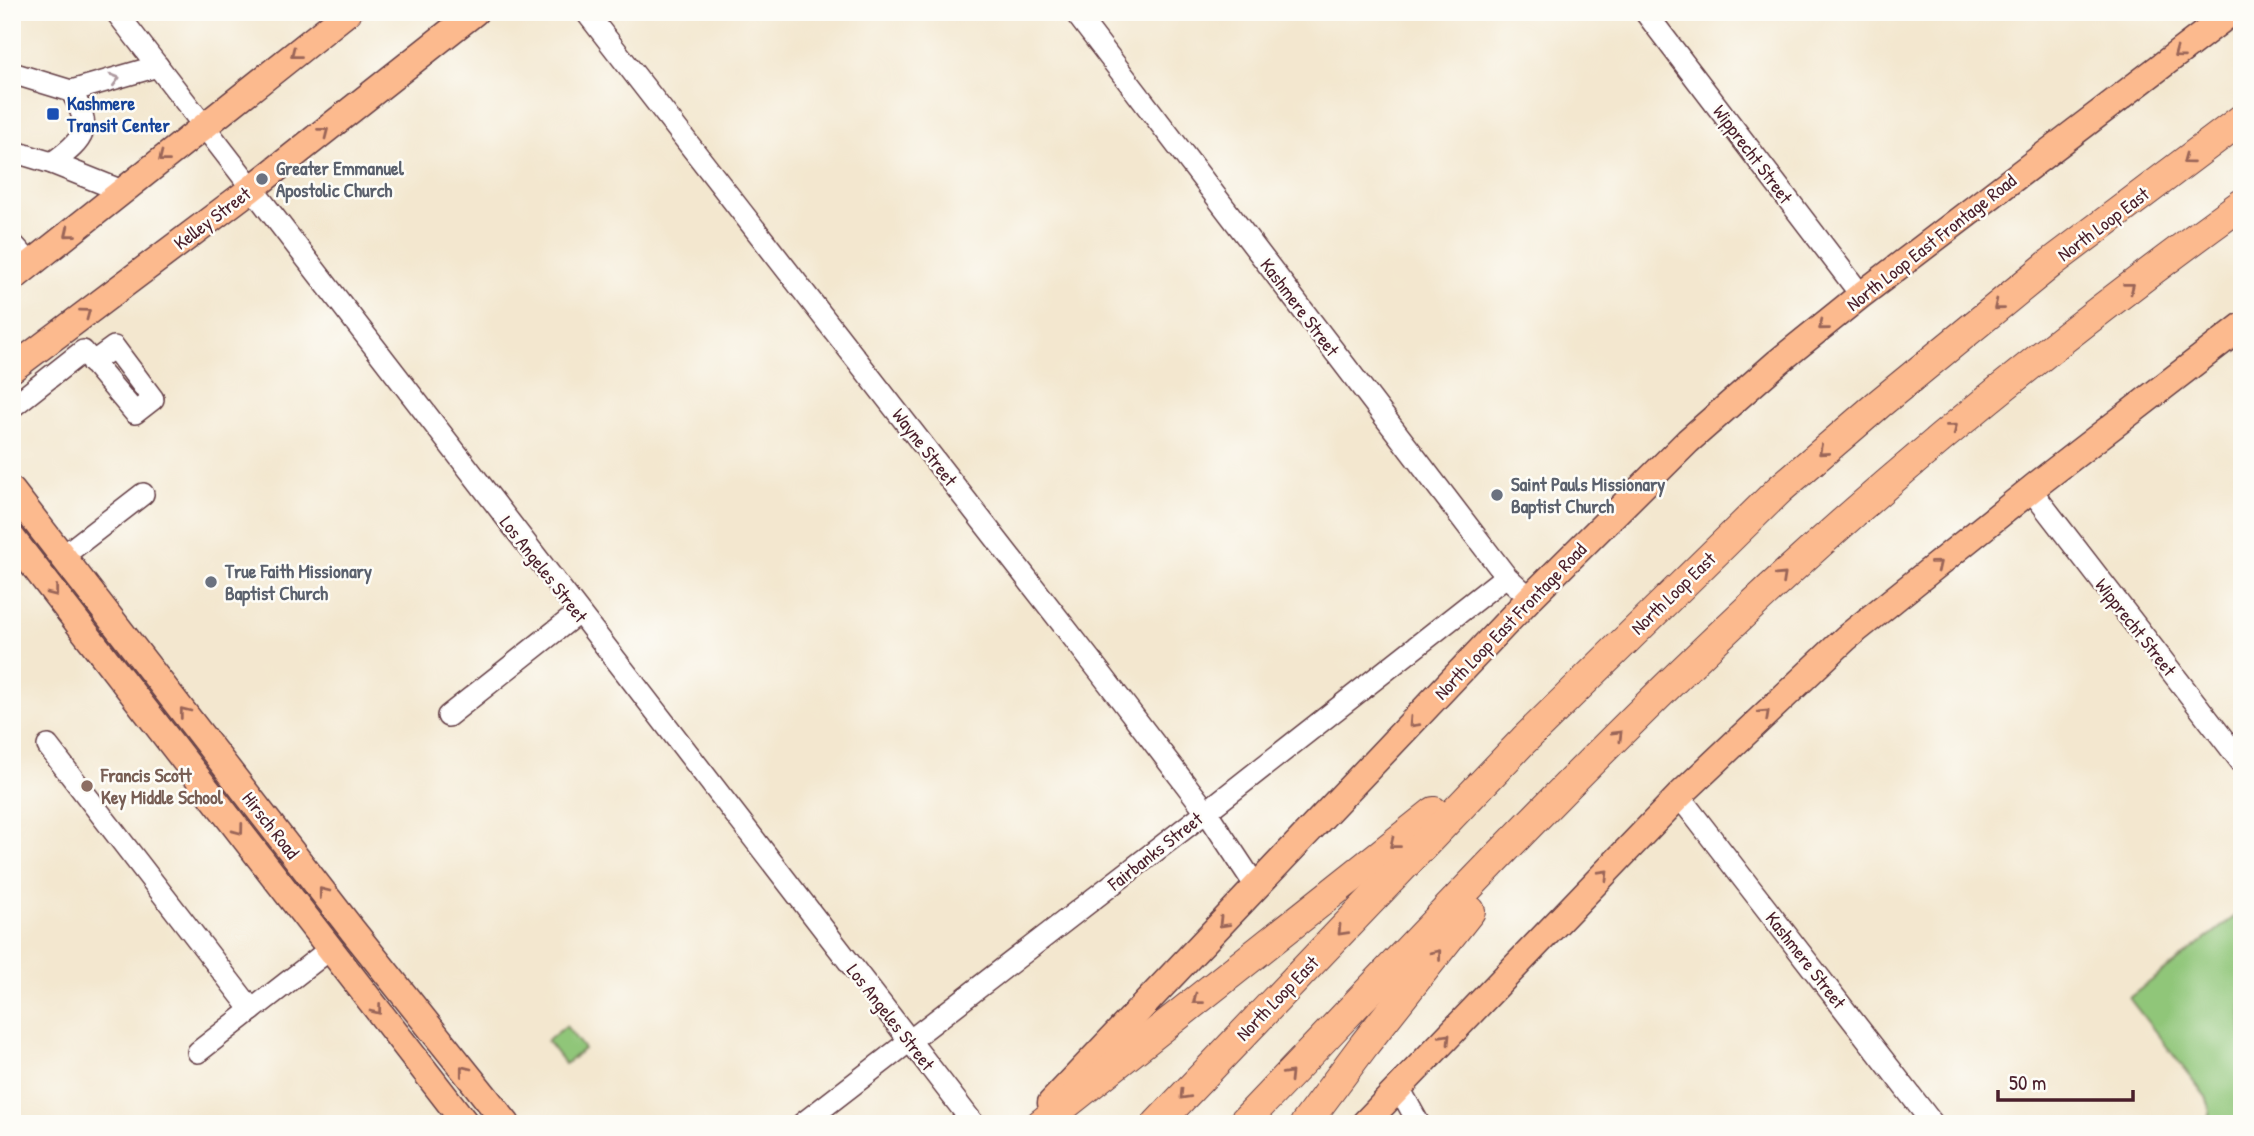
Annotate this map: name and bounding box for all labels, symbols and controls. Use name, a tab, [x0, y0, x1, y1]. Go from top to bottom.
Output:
one-way arrow	[2173, 45, 2186, 58]
one-way arrow	[290, 46, 302, 59]
one-way arrow	[108, 72, 120, 87]
place label: Kashmere Transit Center	[66, 90, 170, 138]
street label: Wipprecht Street	[1707, 99, 1799, 209]
marker: Kashmere Transit Center	[45, 106, 61, 122]
one-way arrow	[316, 127, 328, 140]
one-way arrow	[159, 150, 171, 163]
one-way arrow	[2182, 152, 2195, 165]
place label: Greater Emmanuel Apostolic Church	[276, 155, 405, 204]
street label: North Loop East Frontage Road	[1841, 167, 2022, 317]
marker: Greater Emmanuel Apostolic Church	[254, 171, 270, 187]
street label: Kelley Street	[168, 180, 256, 255]
street label: North Loop East	[2052, 181, 2155, 267]
one-way arrow	[64, 225, 77, 238]
street label: Kashmere Street	[1255, 253, 1346, 362]
one-way arrow	[2122, 283, 2135, 295]
one-way arrow	[1994, 298, 2007, 310]
one-way arrow	[79, 309, 91, 322]
one-way arrow	[1818, 318, 1830, 331]
street label: Wayne Street	[886, 403, 964, 492]
one-way arrow	[1945, 424, 1958, 436]
one-way arrow	[1818, 443, 1831, 455]
place label: Saint Pauls Missionary Baptist Church	[1511, 471, 1665, 520]
marker: Saint Pauls Missionary Baptist Church	[1489, 487, 1505, 503]
street label: Los Angeles Street	[494, 510, 594, 628]
street label: North Loop East Frontage Road	[1428, 536, 1592, 705]
street label: North Loop East	[1625, 546, 1721, 640]
place label: True Faith Missionary Baptist Church	[224, 558, 372, 607]
one-way arrow	[1929, 561, 1941, 574]
one-way arrow	[1774, 573, 1787, 586]
street label: Wipprecht Street	[2090, 573, 2183, 682]
marker: True Faith Missionary Baptist Church	[203, 574, 219, 590]
one-way arrow	[46, 584, 59, 596]
one-way arrow	[180, 707, 193, 720]
one-way arrow	[1757, 710, 1770, 723]
one-way arrow	[1409, 715, 1422, 728]
one-way arrow	[1610, 731, 1622, 743]
place label: Francis Scott Key Middle School	[100, 762, 224, 811]
marker: Francis Scott Key Middle School	[79, 778, 95, 794]
street label: Hirsch Road	[237, 786, 306, 864]
street label: Fairbanks Street	[1101, 805, 1208, 897]
one-way arrow	[230, 822, 243, 834]
one-way arrow	[1390, 835, 1402, 848]
one-way arrow	[1595, 870, 1608, 883]
one-way arrow	[319, 887, 332, 900]
street label: Kashmere Street	[1760, 906, 1852, 1014]
one-way arrow	[1218, 915, 1231, 928]
one-way arrow	[1337, 923, 1350, 936]
one-way arrow	[1428, 949, 1441, 961]
street label: North Loop East	[1230, 950, 1324, 1046]
street label: Los Angeles Street	[841, 958, 941, 1076]
one-way arrow	[1192, 992, 1204, 1005]
one-way arrow	[369, 1002, 382, 1015]
one-way arrow	[1438, 1034, 1451, 1047]
scale bar	[1998, 1059, 2133, 1103]
one-way arrow	[460, 1066, 473, 1078]
text: 50 m	[2009, 1068, 2046, 1097]
one-way arrow	[1281, 1070, 1294, 1083]
one-way arrow	[1180, 1087, 1193, 1100]

